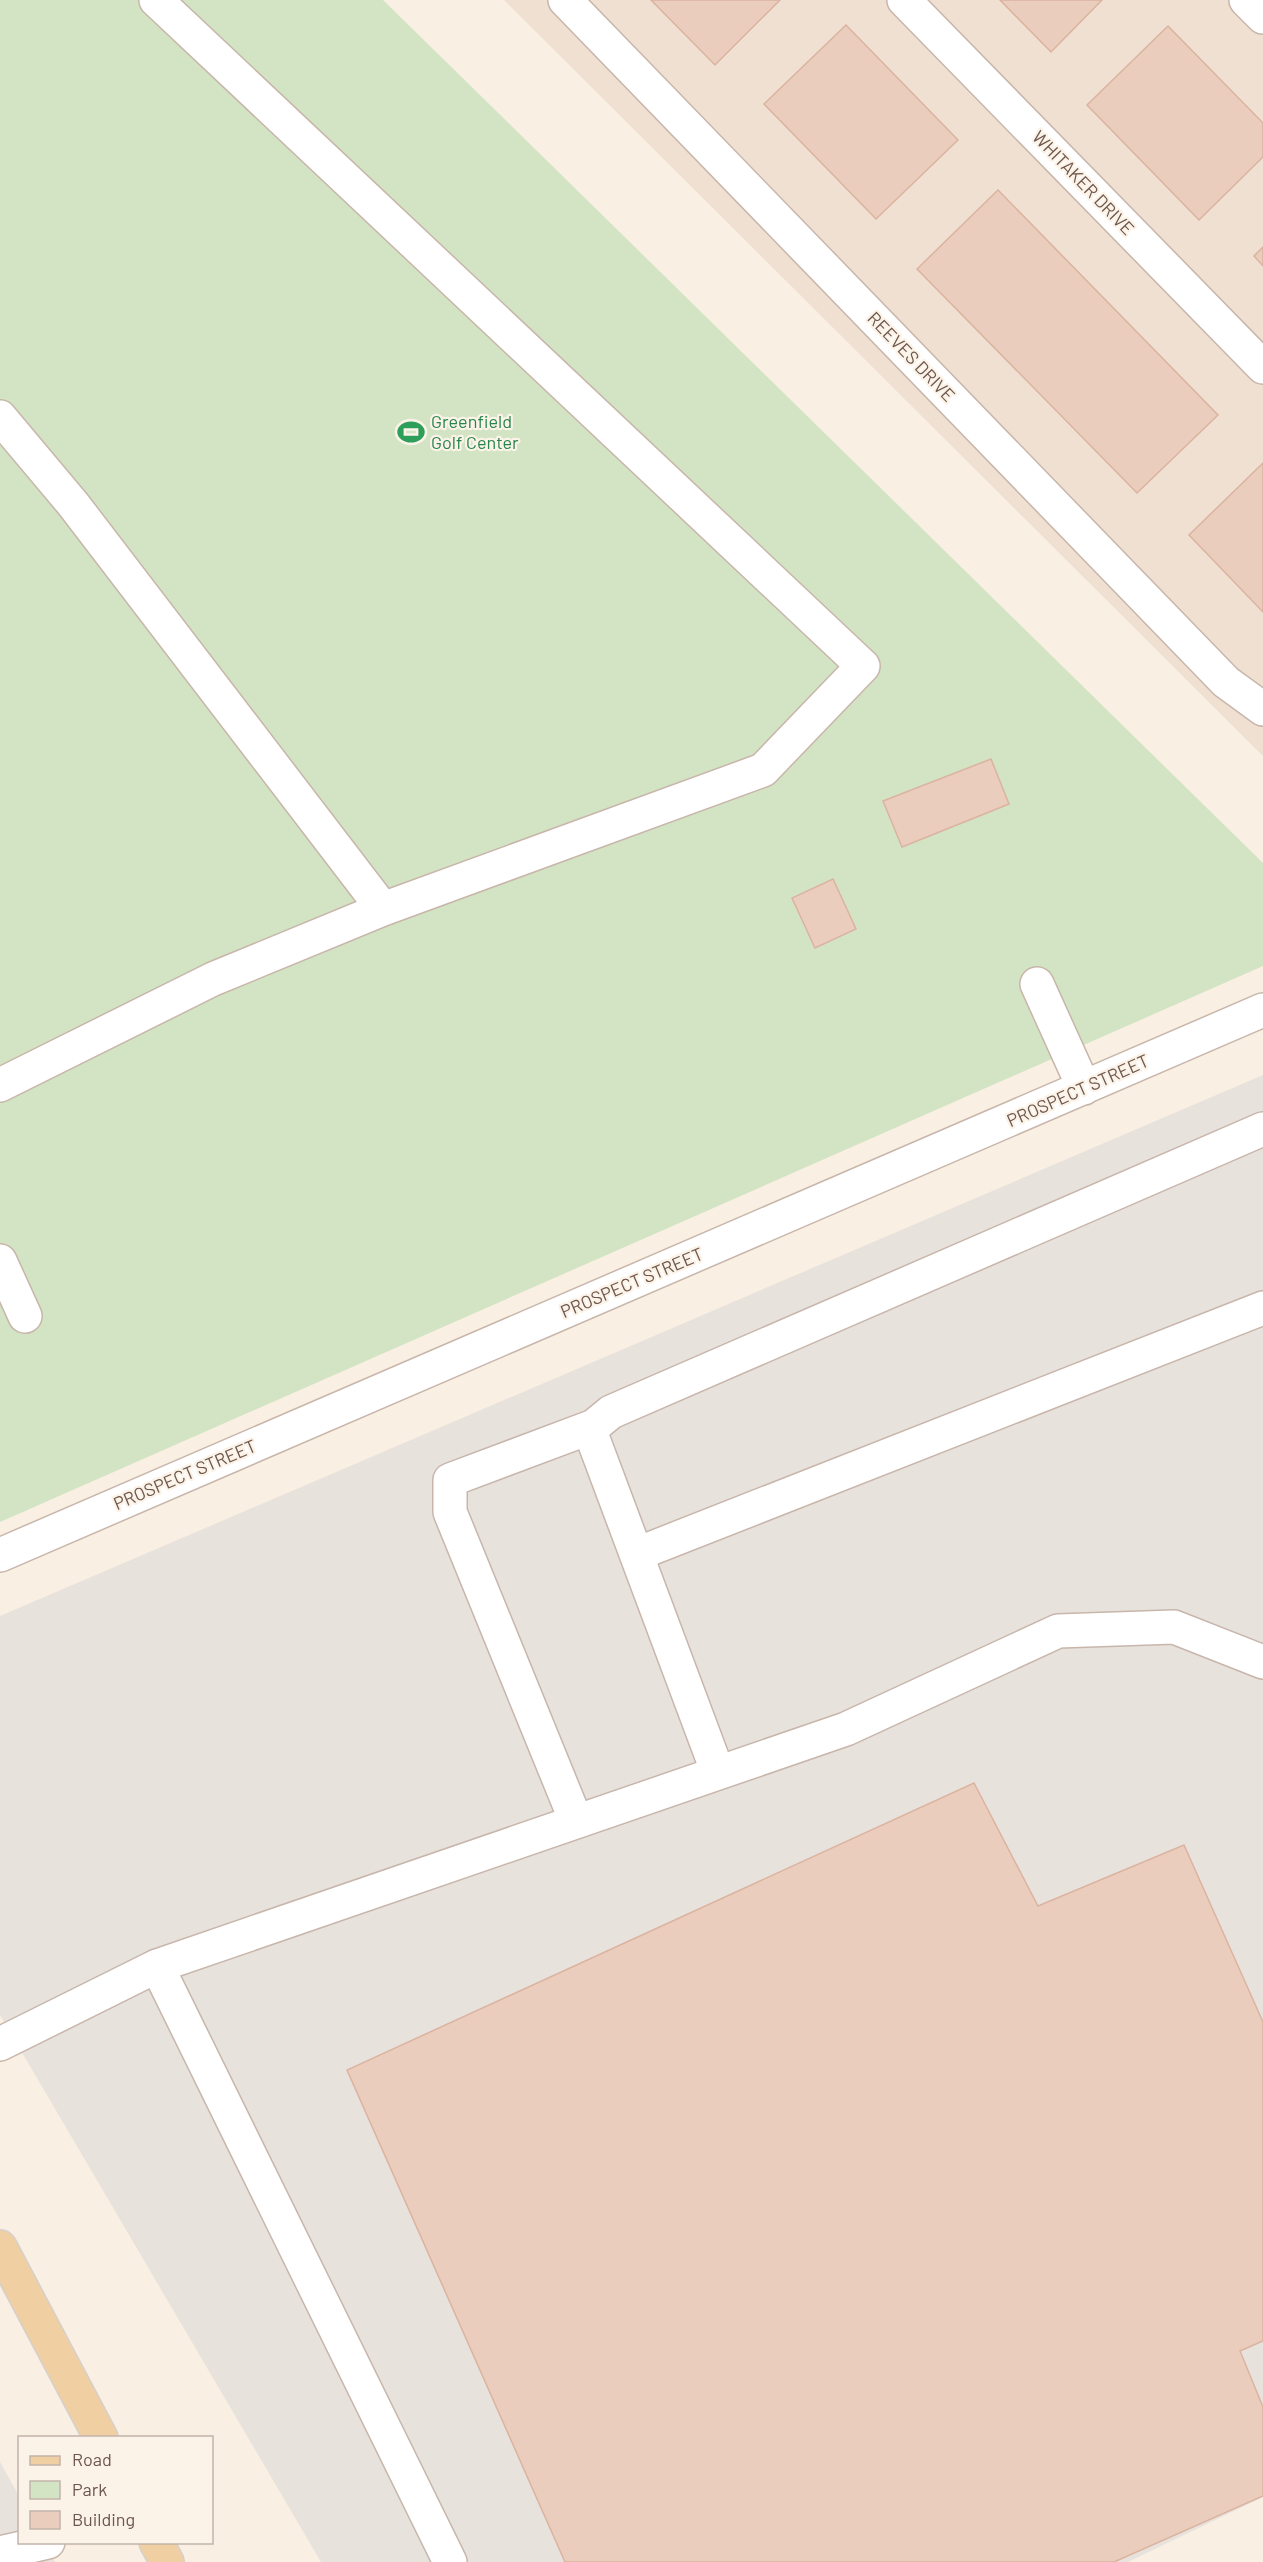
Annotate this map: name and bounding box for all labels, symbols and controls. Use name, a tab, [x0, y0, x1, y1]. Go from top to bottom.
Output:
street label: WHITAKER DRIVE	[1028, 125, 1139, 239]
street label: REEVES DRIVE	[863, 307, 960, 406]
place label: Greenfield Golf Center	[431, 410, 519, 453]
sports icon: Greenfield Golf Center	[396, 417, 426, 447]
street label: PROSPECT STREET	[1003, 1049, 1152, 1131]
street label: PROSPECT STREET	[557, 1242, 706, 1322]
street label: PROSPECT STREET	[110, 1434, 259, 1514]
legend	[18, 2436, 213, 2544]
text: Road	[72, 2448, 112, 2470]
text: Park	[72, 2478, 107, 2500]
text: Building	[72, 2508, 135, 2530]

